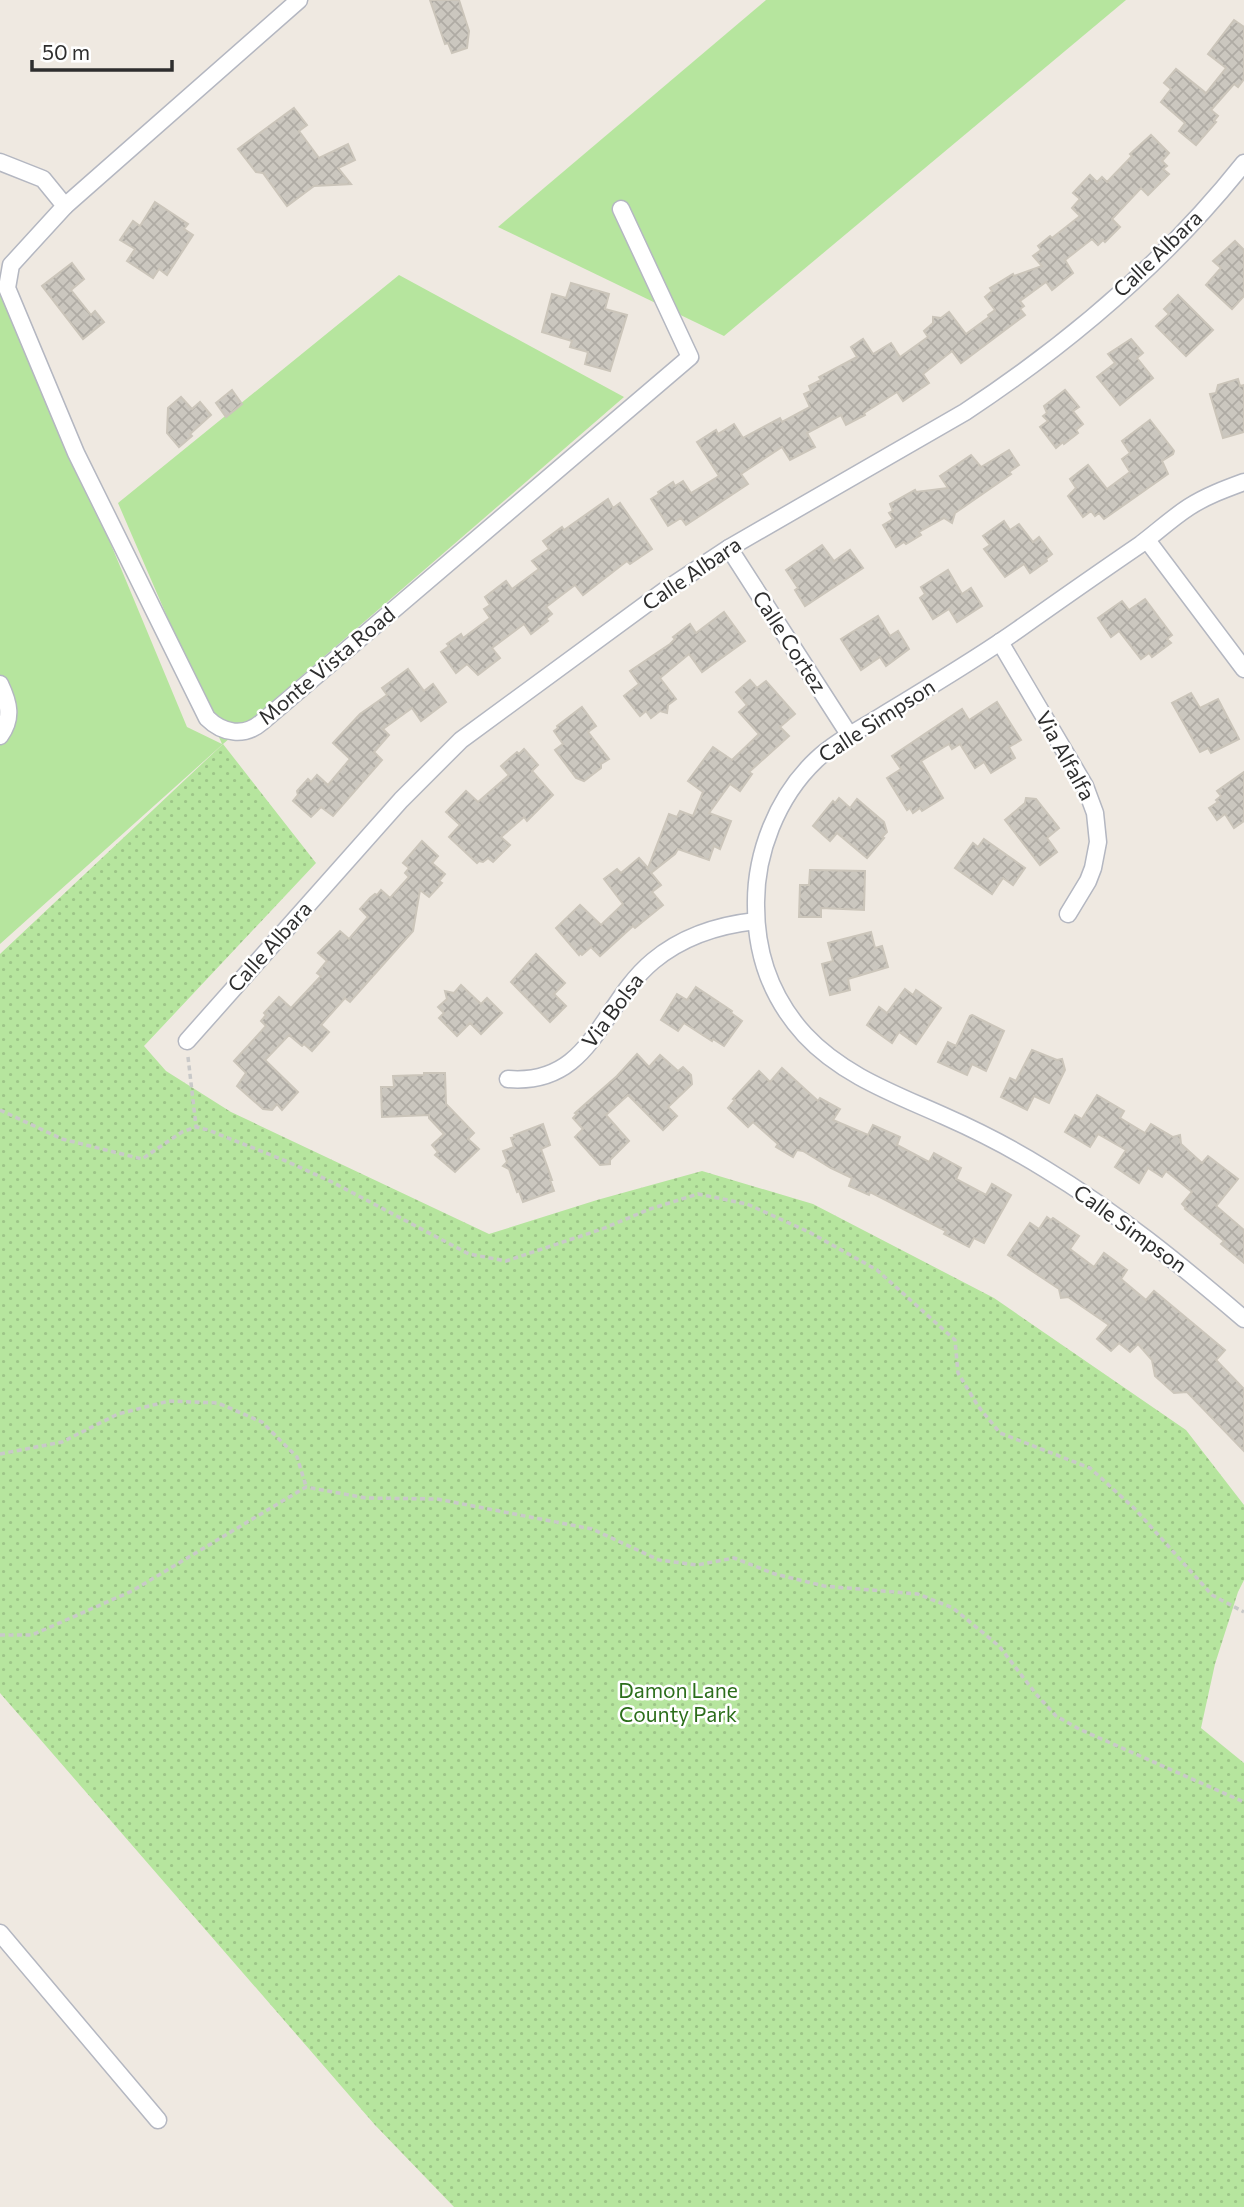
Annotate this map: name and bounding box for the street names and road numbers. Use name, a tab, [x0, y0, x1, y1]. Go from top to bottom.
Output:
street label: Calle Albara	[1107, 204, 1206, 301]
street label: Calle Albara	[637, 531, 745, 615]
street label: Calle Cortez	[748, 586, 832, 697]
street label: Monte Vista Road	[253, 601, 399, 729]
street label: Calle Simpson	[813, 673, 939, 767]
street label: Via Alfalfa	[1032, 706, 1101, 804]
street label: Calle Albara	[222, 895, 316, 997]
street label: Via Bolsa	[576, 968, 648, 1052]
street label: Calle Simpson	[1070, 1178, 1192, 1277]

